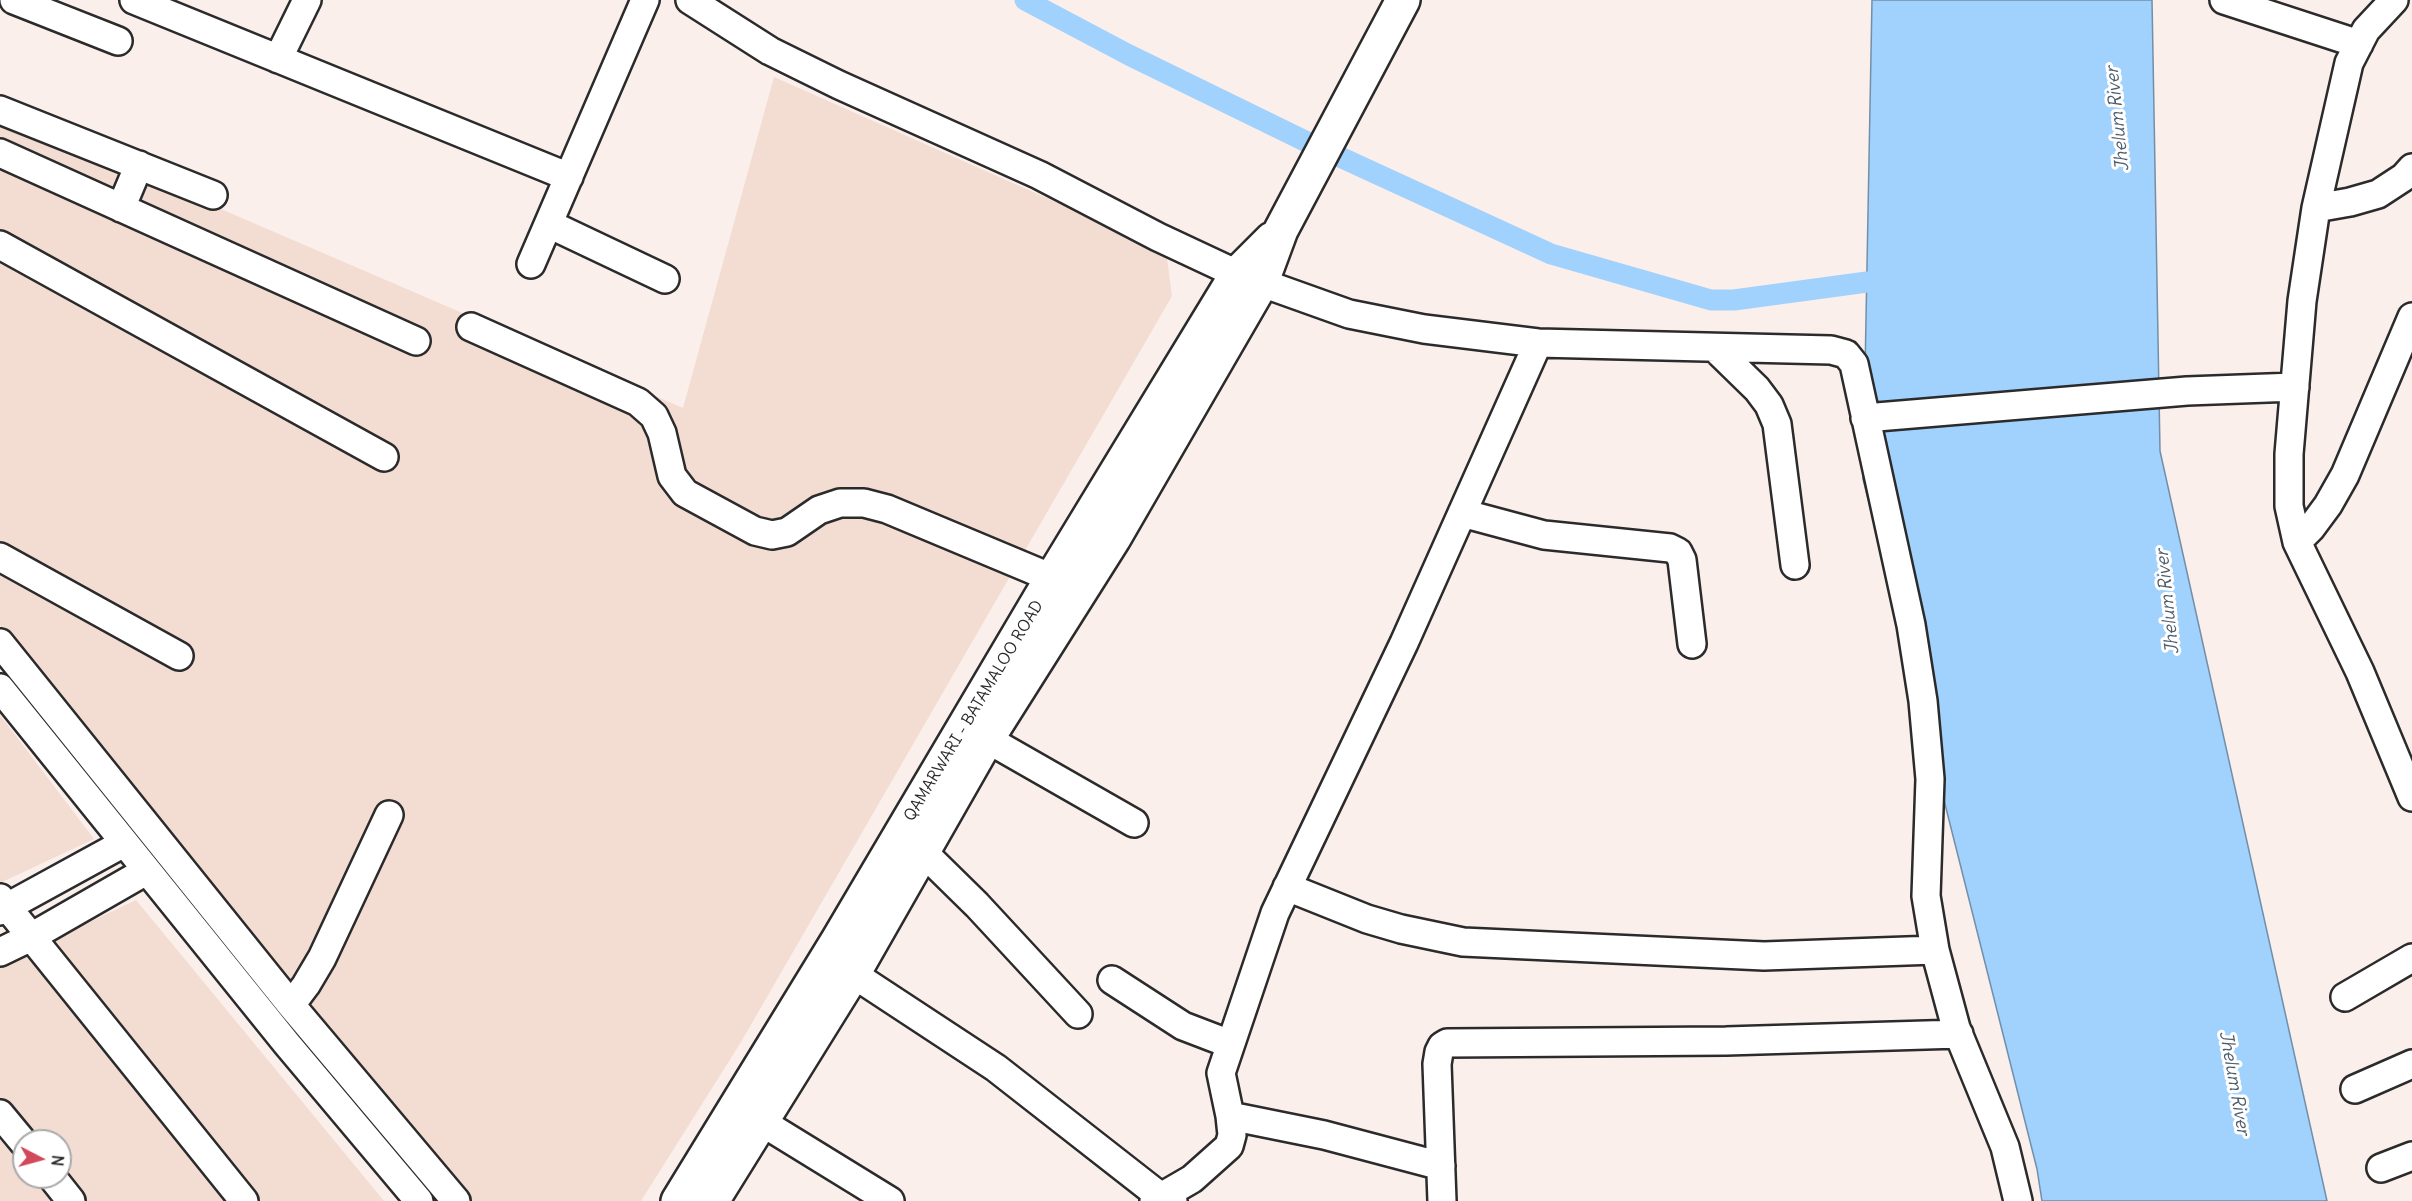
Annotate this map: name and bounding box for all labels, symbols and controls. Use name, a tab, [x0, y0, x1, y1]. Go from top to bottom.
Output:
water label: Jhelum River	[2102, 65, 2134, 173]
water label: Jhelum River	[2152, 548, 2184, 656]
street label: QAMARWARI - BATAMALOO ROAD	[900, 597, 1048, 825]
water label: Jhelum River	[2214, 1029, 2254, 1137]
north arrow	[12, 1129, 72, 1189]
text: N	[47, 1154, 68, 1167]

